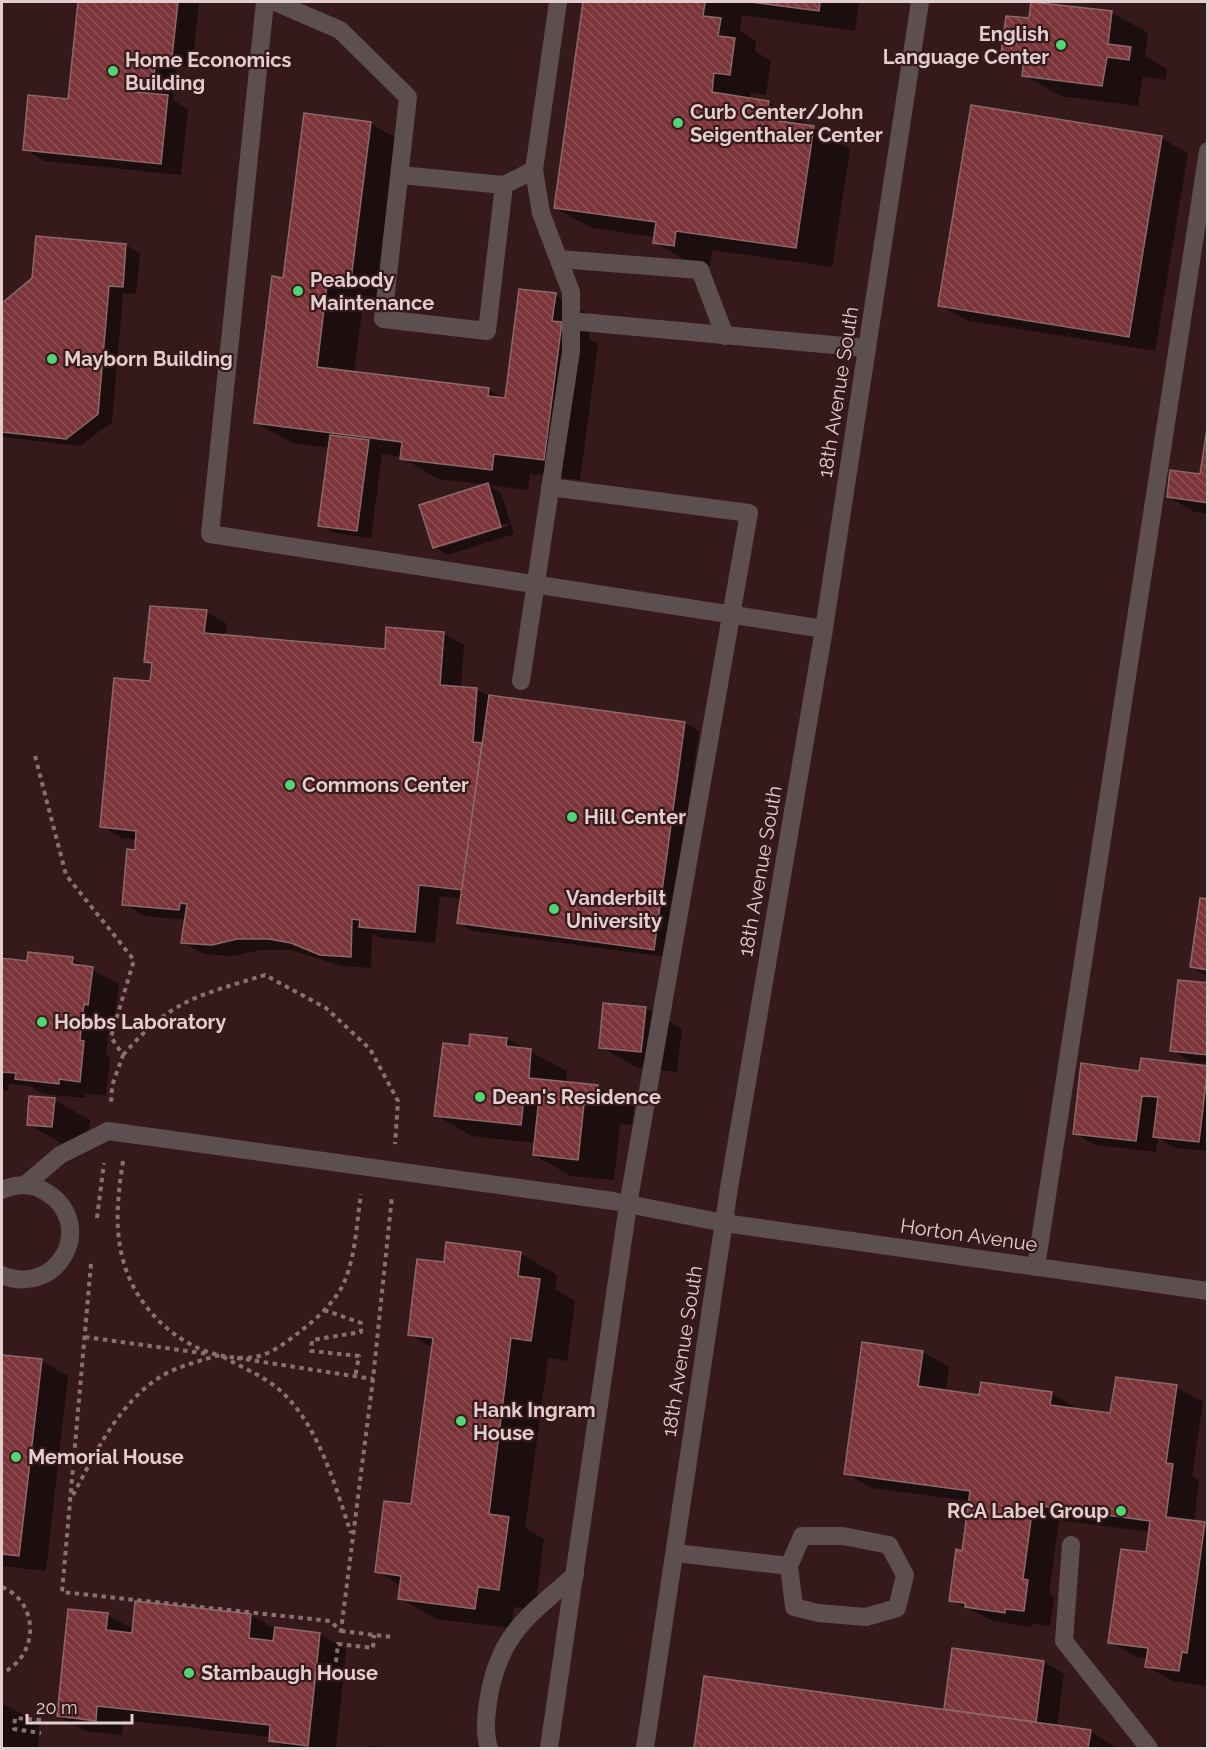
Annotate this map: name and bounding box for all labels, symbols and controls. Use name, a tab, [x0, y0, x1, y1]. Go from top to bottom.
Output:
place label: English Language Center	[883, 22, 1049, 69]
marker: English Language Center	[1054, 38, 1068, 52]
place label: Home Economics Building	[125, 48, 292, 95]
marker: Home Economics Building	[106, 64, 120, 78]
place label: Curb Center/John Seigenthaler Center	[690, 100, 883, 147]
marker: Curb Center/John Seigenthaler Center	[671, 116, 685, 130]
place label: Peabody Maintenance	[310, 268, 434, 315]
marker: Peabody Maintenance	[291, 284, 305, 298]
street label: 18th Avenue South	[813, 305, 863, 479]
place label: Mayborn Building	[64, 347, 233, 371]
marker: Mayborn Building	[45, 352, 59, 366]
place label: Commons Center	[302, 773, 469, 797]
marker: Commons Center	[283, 778, 297, 792]
street label: 18th Avenue South	[733, 784, 787, 958]
place label: Hill Center	[584, 805, 686, 829]
marker: Hill Center	[565, 810, 579, 824]
place label: Vanderbilt University	[566, 886, 667, 933]
marker: Vanderbilt University	[547, 902, 561, 916]
place label: Hobbs Laboratory	[54, 1010, 226, 1034]
marker: Hobbs Laboratory	[35, 1015, 49, 1029]
place label: Dean's Residence	[492, 1085, 661, 1109]
marker: Dean's Residence	[473, 1090, 487, 1104]
street label: Horton Avenue	[899, 1213, 1039, 1257]
street label: 18th Avenue South	[657, 1264, 707, 1438]
place label: Hank Ingram House	[473, 1398, 596, 1445]
marker: Hank Ingram House	[454, 1414, 468, 1428]
place label: Memorial House	[28, 1445, 184, 1469]
marker: Memorial House	[9, 1450, 23, 1464]
place label: RCA Label Group	[947, 1499, 1109, 1523]
marker: RCA Label Group	[1114, 1504, 1128, 1518]
place label: Stambaugh House	[201, 1661, 378, 1685]
marker: Stambaugh House	[182, 1666, 196, 1680]
scale bar	[27, 1687, 132, 1725]
text: 20 m	[36, 1697, 78, 1718]

